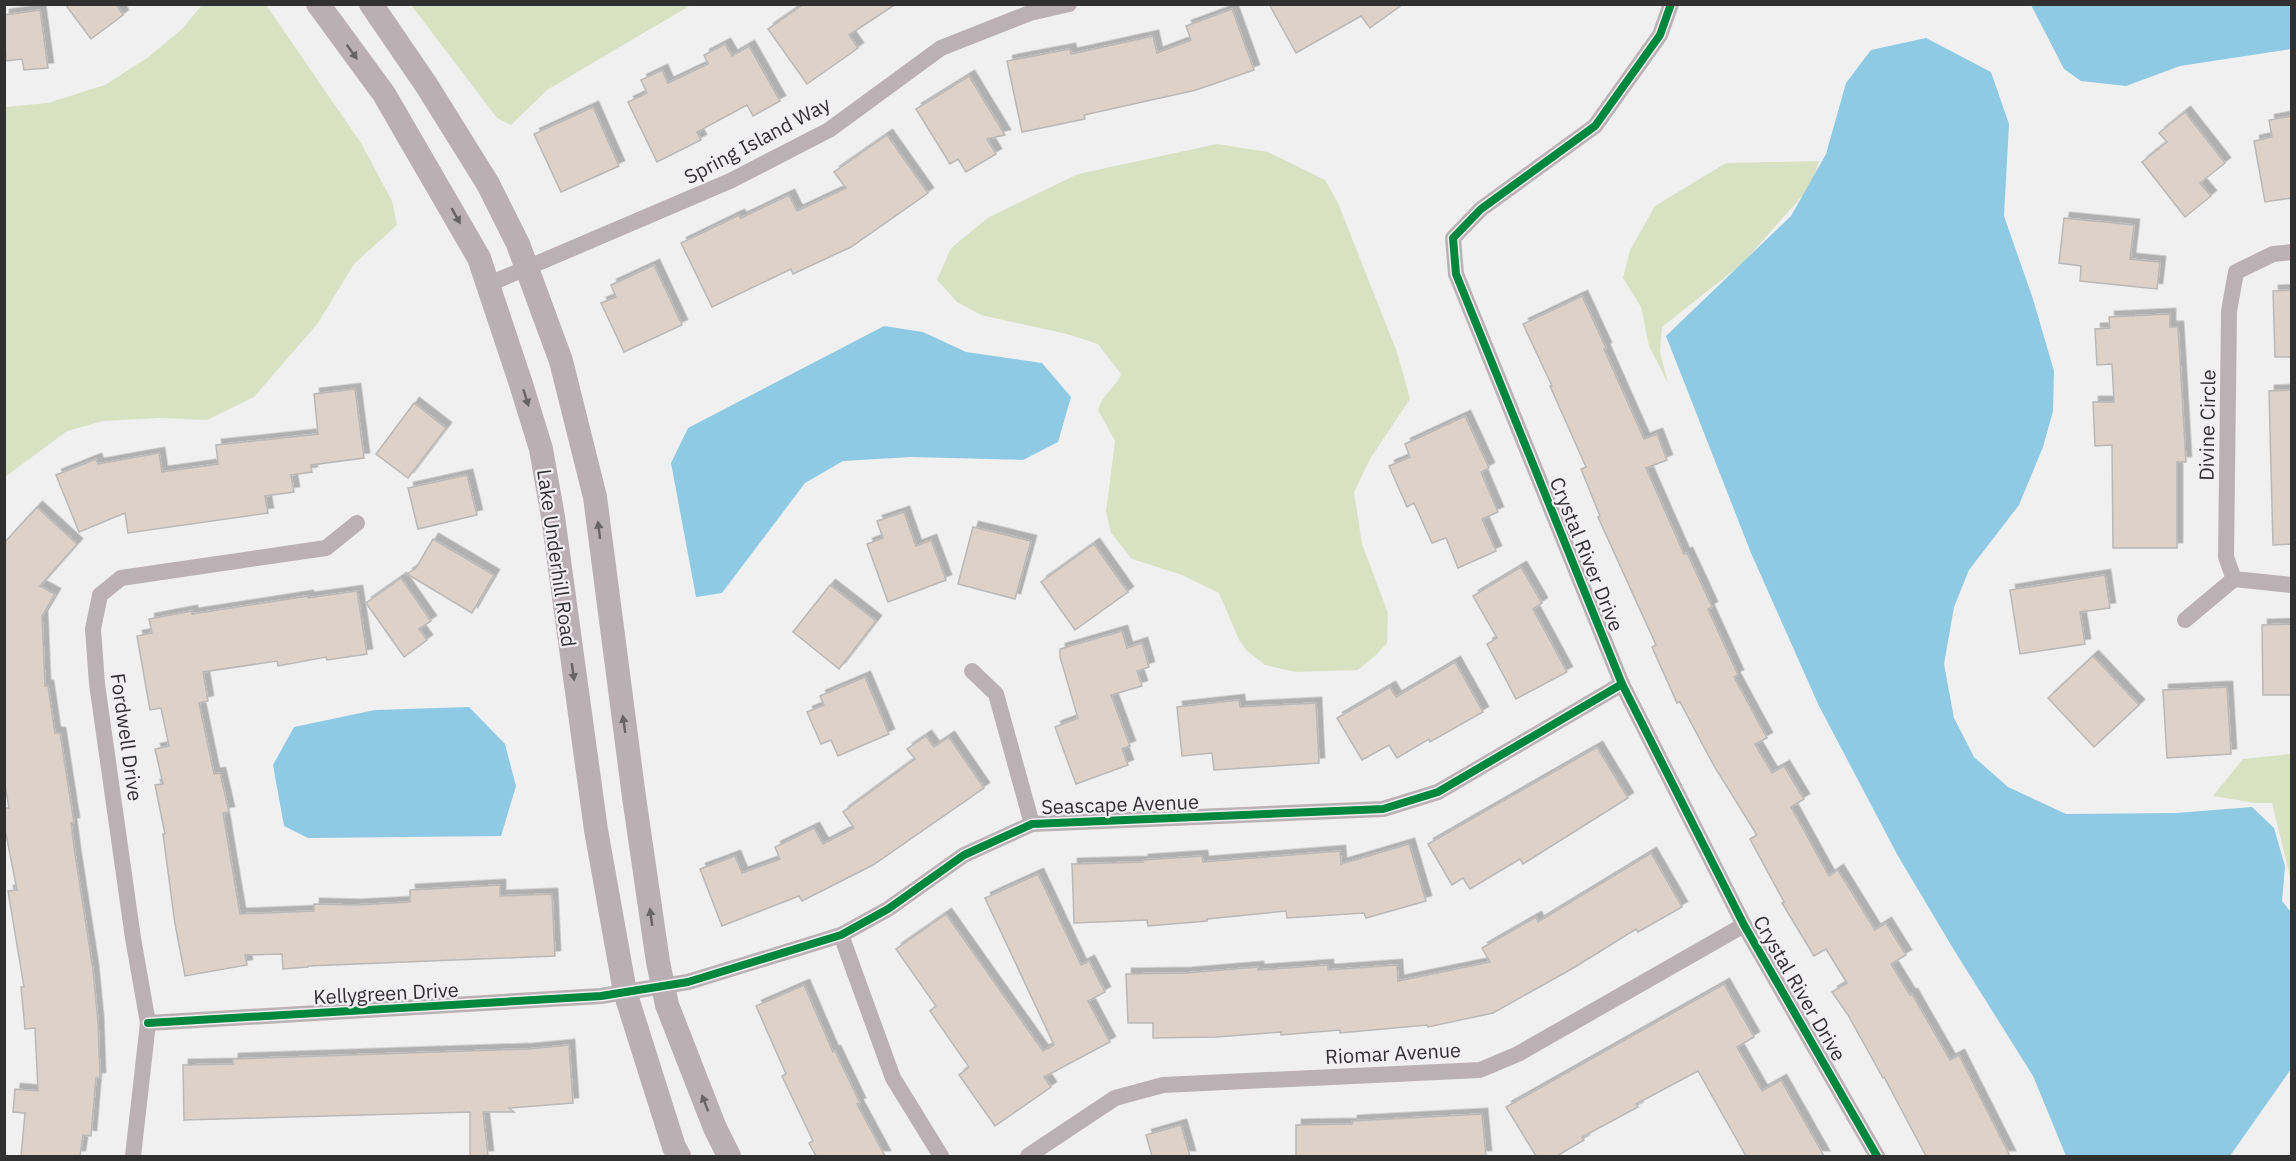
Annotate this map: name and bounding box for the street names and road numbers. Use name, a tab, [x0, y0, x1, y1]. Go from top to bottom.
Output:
street label: Spring Island Way	[679, 90, 835, 190]
street label: Divine Circle	[2193, 369, 2221, 481]
street label: Lake Underhill Road	[531, 467, 583, 649]
street label: Crystal River Drive	[1544, 473, 1630, 635]
street label: Fordwell Drive	[105, 671, 149, 803]
street label: Seascape Avenue	[1041, 788, 1199, 820]
street label: Crystal River Drive	[1747, 910, 1853, 1066]
street label: Kellygreen Drive	[313, 976, 459, 1010]
street label: Riomar Avenue	[1324, 1036, 1462, 1070]

